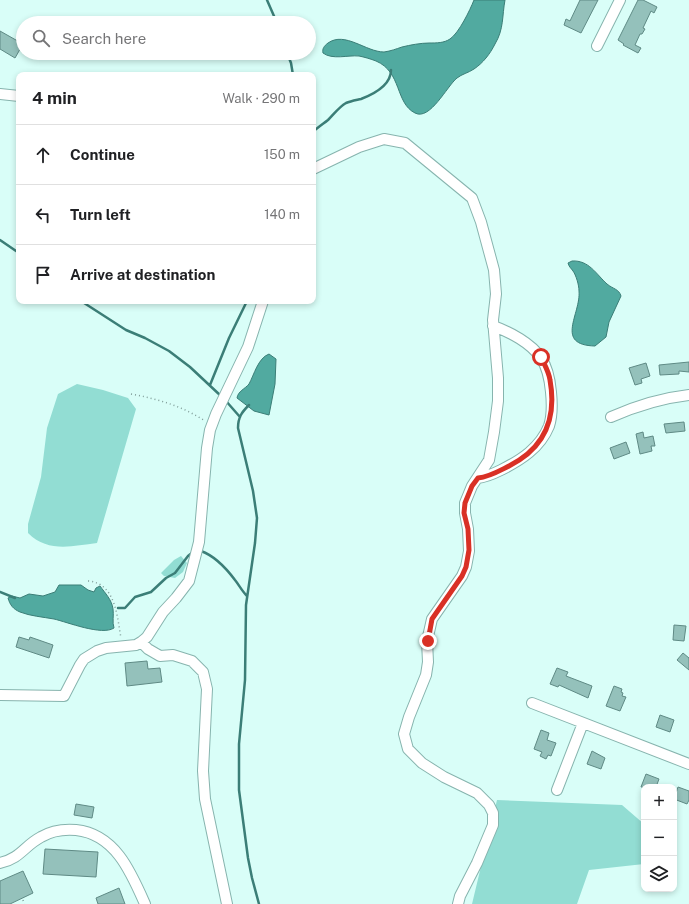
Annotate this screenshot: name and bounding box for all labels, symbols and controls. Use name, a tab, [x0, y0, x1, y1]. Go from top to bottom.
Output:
search box	[16, 16, 316, 60]
icon: search	[30, 27, 52, 49]
text: Search here	[62, 30, 146, 47]
text: 4 min	[32, 88, 77, 108]
text: Walk · 290 m	[222, 91, 300, 106]
icon: ahead	[32, 144, 54, 166]
text: Continue	[70, 146, 135, 163]
text: 150 m	[264, 147, 300, 162]
icon: left	[32, 204, 54, 226]
text: Turn left	[70, 206, 131, 223]
text: 140 m	[264, 207, 300, 222]
icon: arrive	[32, 264, 54, 286]
text: Arrive at destination	[70, 266, 215, 283]
route start	[532, 348, 550, 366]
route end	[419, 632, 437, 650]
map controls	[641, 784, 677, 892]
button: +	[641, 784, 677, 820]
button: −	[641, 820, 677, 856]
button: layers	[641, 856, 677, 892]

